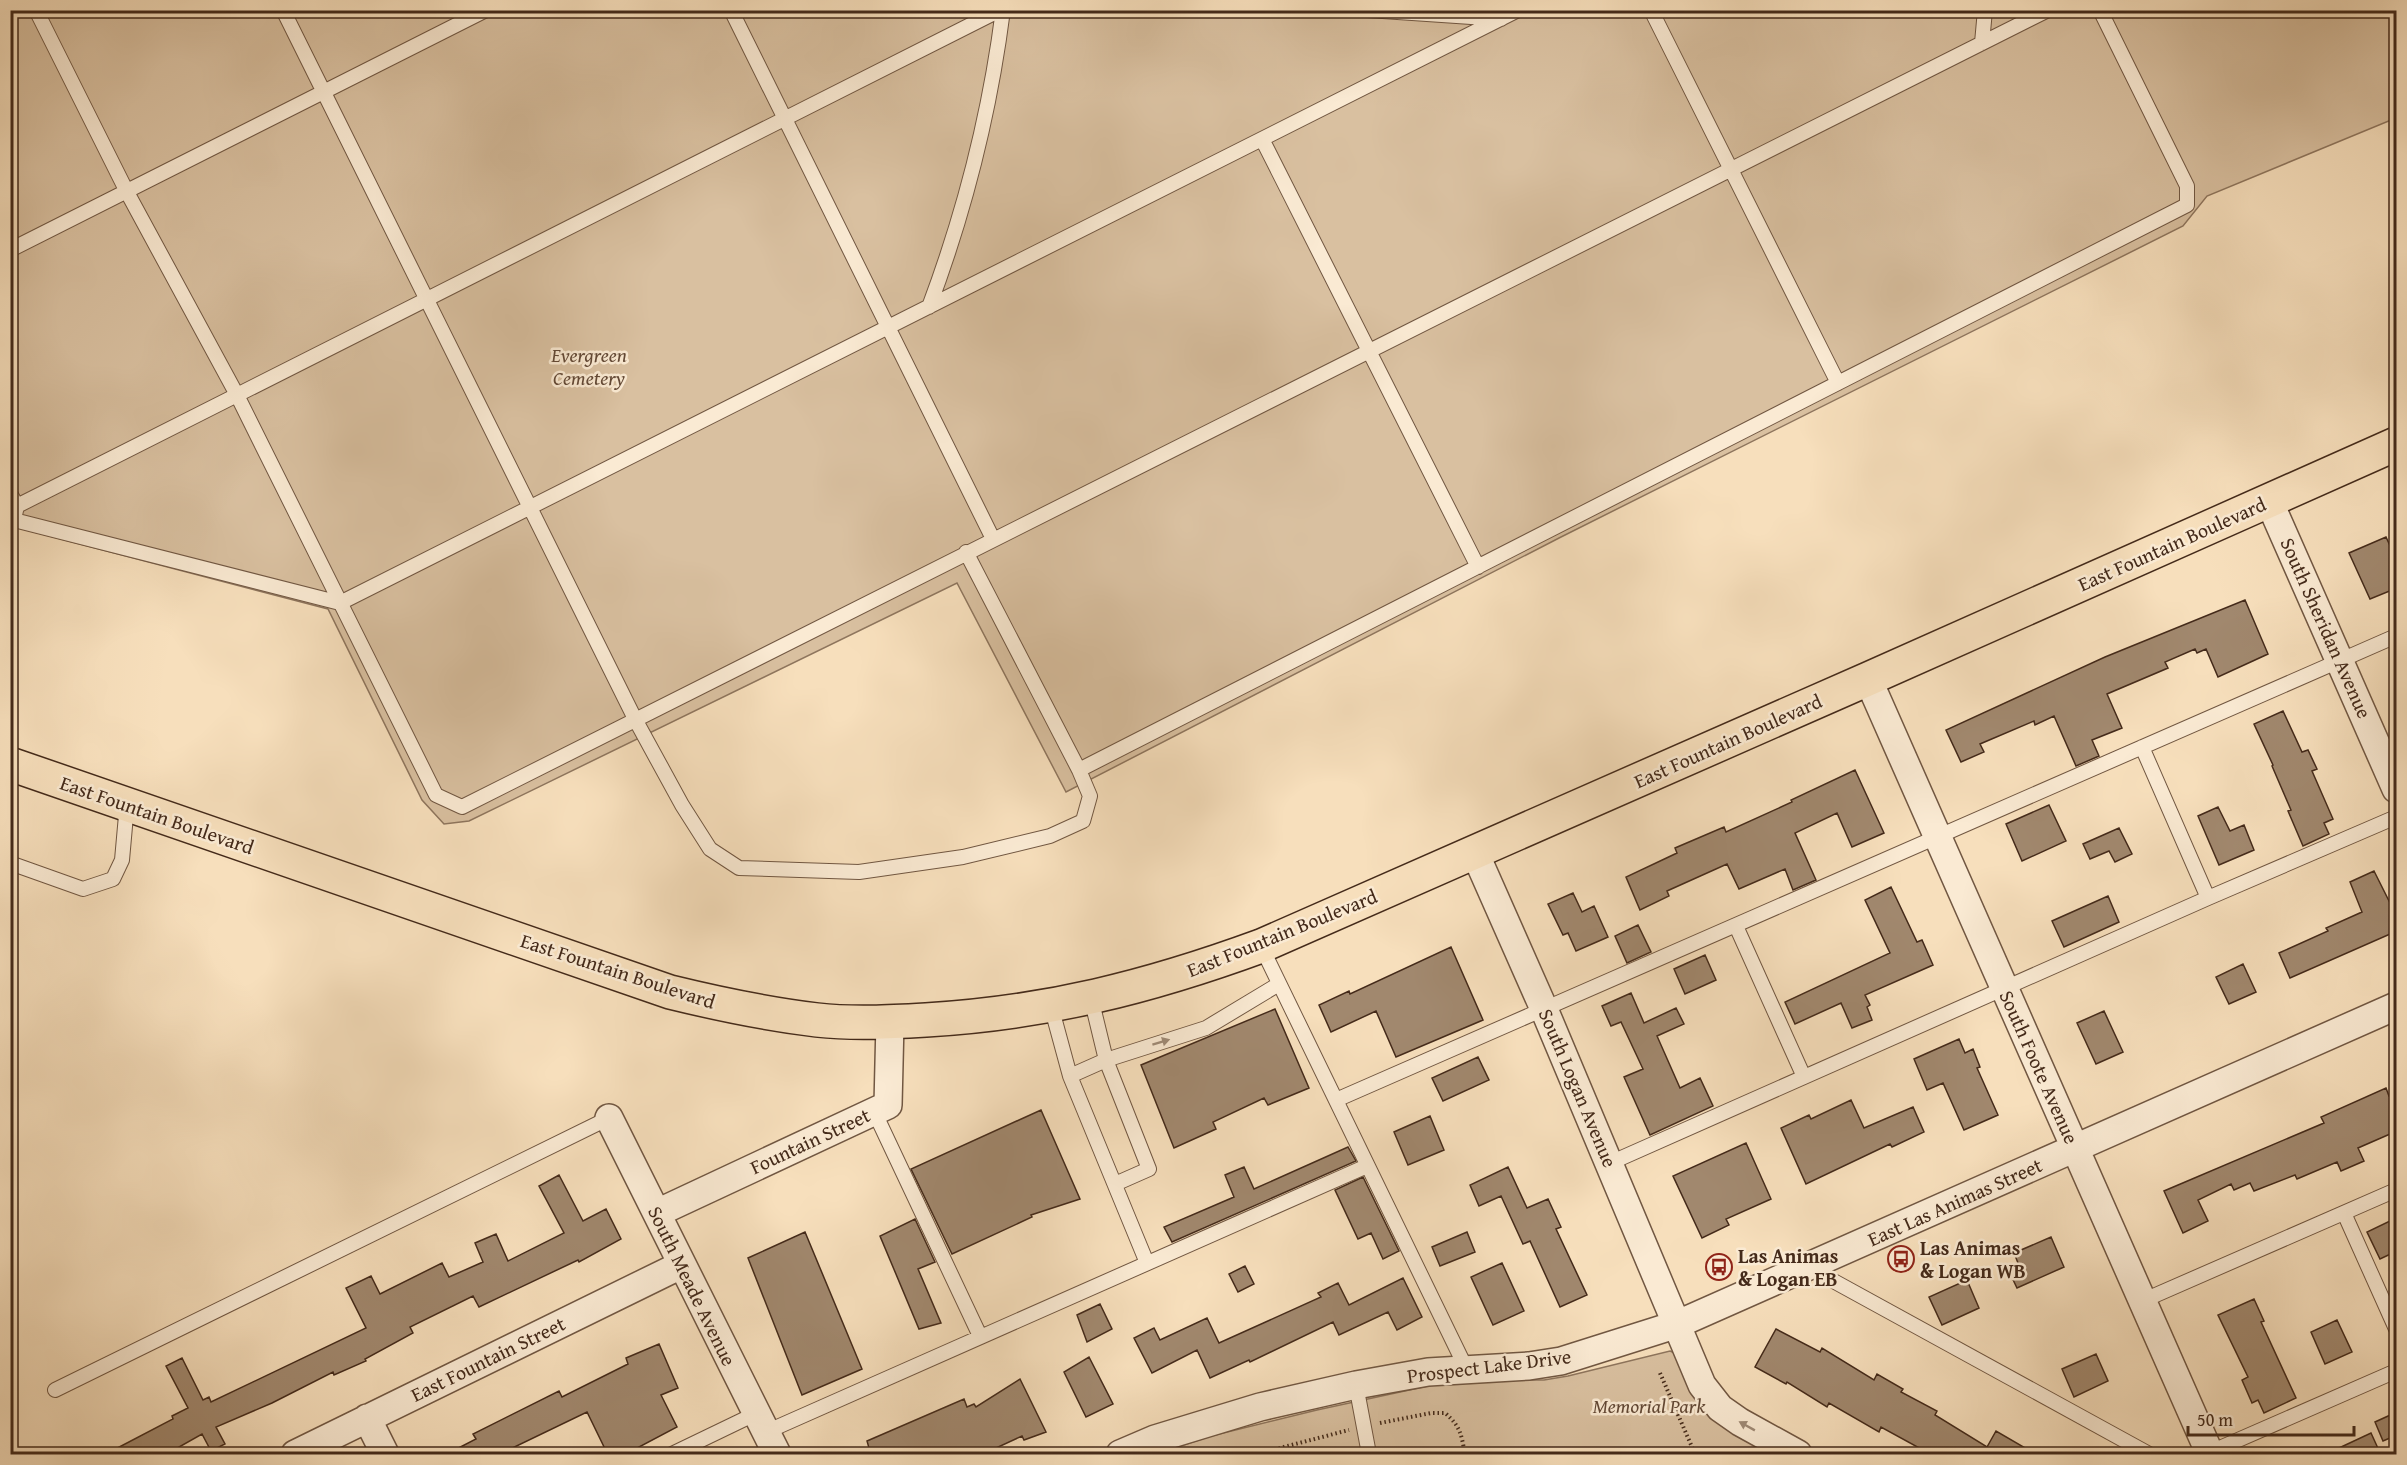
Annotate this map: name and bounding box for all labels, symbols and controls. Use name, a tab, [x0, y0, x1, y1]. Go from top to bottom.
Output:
park label: Evergreen Cemetery	[550, 340, 627, 392]
street label: East Fountain Boulevard	[2073, 489, 2271, 598]
street label: South Sheridan Avenue	[2274, 533, 2379, 723]
street label: East Fountain Boulevard	[1629, 686, 1827, 795]
street label: East Fountain Boulevard	[56, 768, 258, 861]
street label: East Fountain Boulevard	[1182, 881, 1382, 984]
street label: East Fountain Boulevard	[517, 925, 720, 1016]
street label: South Foote Avenue	[1993, 985, 2086, 1148]
street label: South Logan Avenue	[1532, 1004, 1625, 1172]
one-way arrow	[1152, 1037, 1170, 1046]
street label: Fountain Street	[745, 1100, 875, 1181]
street label: East Las Animas Street	[1863, 1150, 2047, 1253]
street label: South Meade Avenue	[641, 1201, 744, 1371]
place label: Las Animas & Logan WB	[1920, 1233, 2026, 1285]
place label: Las Animas & Logan EB	[1738, 1241, 1838, 1293]
bus stop icon: Las Animas & Logan WB	[1886, 1244, 1916, 1274]
bus stop icon: Las Animas & Logan EB	[1704, 1252, 1734, 1282]
street label: East Fountain Street	[406, 1309, 570, 1409]
street label: Prospect Lake Drive	[1405, 1341, 1573, 1390]
park label: Memorial Park	[1593, 1391, 1706, 1420]
scale bar	[2188, 1399, 2354, 1437]
text: 50 m	[2197, 1406, 2233, 1433]
one-way arrow	[1738, 1421, 1755, 1431]

